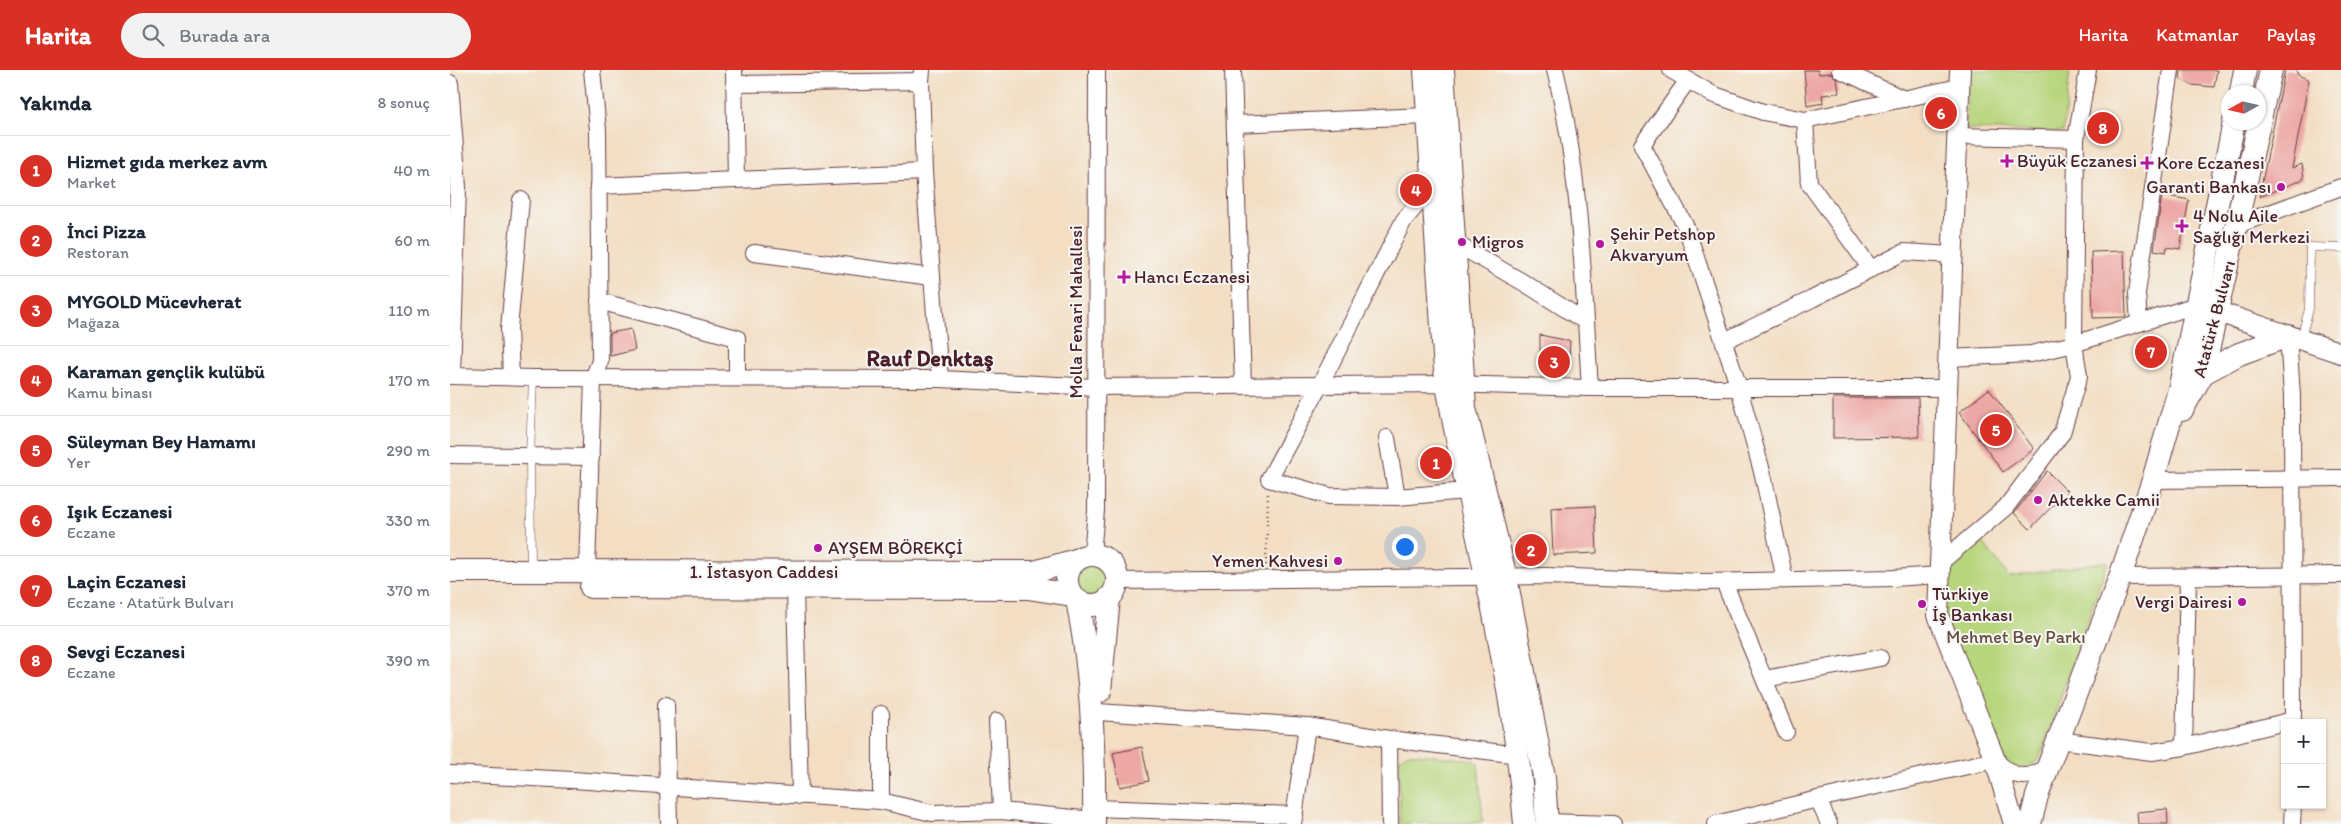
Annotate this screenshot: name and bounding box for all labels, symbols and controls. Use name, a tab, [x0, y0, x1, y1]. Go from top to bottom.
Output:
search box	[121, 13, 471, 58]
text: Harita	[25, 21, 91, 50]
icon: search	[139, 21, 167, 49]
text: Burada ara	[179, 24, 270, 47]
text: Harita	[2079, 24, 2128, 46]
text: Katmanlar	[2156, 24, 2239, 46]
text: Paylaş	[2267, 24, 2316, 46]
north arrow	[2221, 85, 2266, 130]
text: Yakında	[20, 90, 92, 115]
text: 8 sonuç	[378, 93, 430, 112]
pin: 6	[1925, 94, 1957, 132]
pin: 8	[2087, 109, 2119, 147]
text: Hizmet gıda merkez avm	[67, 150, 267, 173]
place label: Büyük Eczanesi	[2017, 150, 2137, 172]
place label: Kore Eczanesi	[2157, 152, 2265, 174]
marker: Büyük Eczanesi	[2001, 155, 2013, 167]
marker: Kore Eczanesi	[2141, 157, 2153, 169]
text: 1	[32, 161, 40, 180]
text: 40 m	[393, 161, 430, 180]
pin: 4	[1400, 171, 1432, 209]
text: Market	[67, 173, 116, 192]
place label: Garanti Bankası	[2146, 176, 2271, 198]
marker: Garanti Bankası	[2275, 181, 2287, 193]
place label: 4 Nolu Aile Sağlığı Merkezi	[2193, 205, 2310, 248]
marker: 4 Nolu Aile Sağlığı Merkezi	[2175, 219, 2189, 233]
text: İnci Pizza	[67, 220, 146, 243]
place label: Şehir Petshop Akvaryum	[1610, 223, 1716, 266]
street label: Molla Fenari Mahallesi	[1065, 225, 1087, 399]
text: 2	[32, 231, 40, 250]
text: 60 m	[395, 231, 430, 250]
place label: Migros	[1472, 231, 1524, 253]
marker: Migros	[1456, 236, 1468, 248]
marker: Şehir Petshop Akvaryum	[1594, 238, 1606, 250]
text: Restoran	[67, 243, 129, 262]
street label: Atatürk Bulvarı	[2188, 258, 2240, 380]
place label: Hancı Eczanesi	[1134, 266, 1250, 288]
marker: Hancı Eczanesi	[1118, 271, 1130, 283]
text: MYGOLD Mücevherat	[67, 290, 241, 313]
text: 3	[32, 301, 40, 320]
text: 110 m	[388, 301, 430, 320]
text: Mağaza	[67, 313, 120, 332]
pin: 7	[2135, 333, 2167, 371]
pin: 3	[1538, 343, 1570, 381]
district label: Rauf Denktaş	[866, 345, 994, 372]
text: Karaman gençlik kulübü	[67, 360, 265, 383]
text: 4	[31, 371, 41, 390]
text: 170 m	[388, 371, 430, 390]
text: Kamu binası	[67, 383, 152, 402]
pin: 5	[1980, 411, 2012, 449]
text: Süleyman Bey Hamamı	[67, 430, 256, 453]
text: 5	[32, 441, 40, 460]
text: 290 m	[386, 441, 430, 460]
pin: 1	[1420, 444, 1452, 482]
text: Yer	[67, 453, 90, 472]
place label: Aktekke Camii	[2048, 489, 2160, 511]
marker: Aktekke Camii	[2032, 494, 2044, 506]
text: Işık Eczanesi	[67, 500, 172, 523]
text: 6	[32, 511, 40, 530]
text: 330 m	[386, 511, 430, 530]
text: Eczane	[67, 523, 116, 542]
pin: 2	[1515, 531, 1547, 569]
your location	[1392, 534, 1418, 560]
place label: AYŞEM BÖREKÇİ	[828, 537, 963, 559]
marker: AYŞEM BÖREKÇİ	[812, 542, 824, 554]
place label: Yemen Kahvesi	[1212, 550, 1328, 572]
marker: Yemen Kahvesi	[1332, 555, 1344, 567]
street label: 1. İstasyon Caddesi	[690, 561, 838, 583]
text: Laçin Eczanesi	[67, 570, 186, 593]
text: 7	[32, 581, 40, 600]
text: 370 m	[386, 581, 430, 600]
place label: Türkiye İş Bankası	[1932, 583, 2013, 626]
place label: Vergi Dairesi	[2135, 591, 2232, 613]
text: Eczane · Atatürk Bulvarı	[67, 593, 234, 612]
marker: Vergi Dairesi	[2236, 596, 2248, 608]
marker: Türkiye İş Bankası	[1916, 598, 1928, 610]
park label: Mehmet Bey Parkı	[1946, 626, 2086, 648]
text: Sevgi Eczanesi	[67, 640, 185, 663]
text: 8	[32, 651, 40, 670]
text: 390 m	[386, 651, 430, 670]
text: Eczane	[67, 663, 116, 682]
map controls	[2281, 719, 2326, 809]
button: +	[2281, 719, 2326, 764]
button: −	[2281, 764, 2326, 809]

